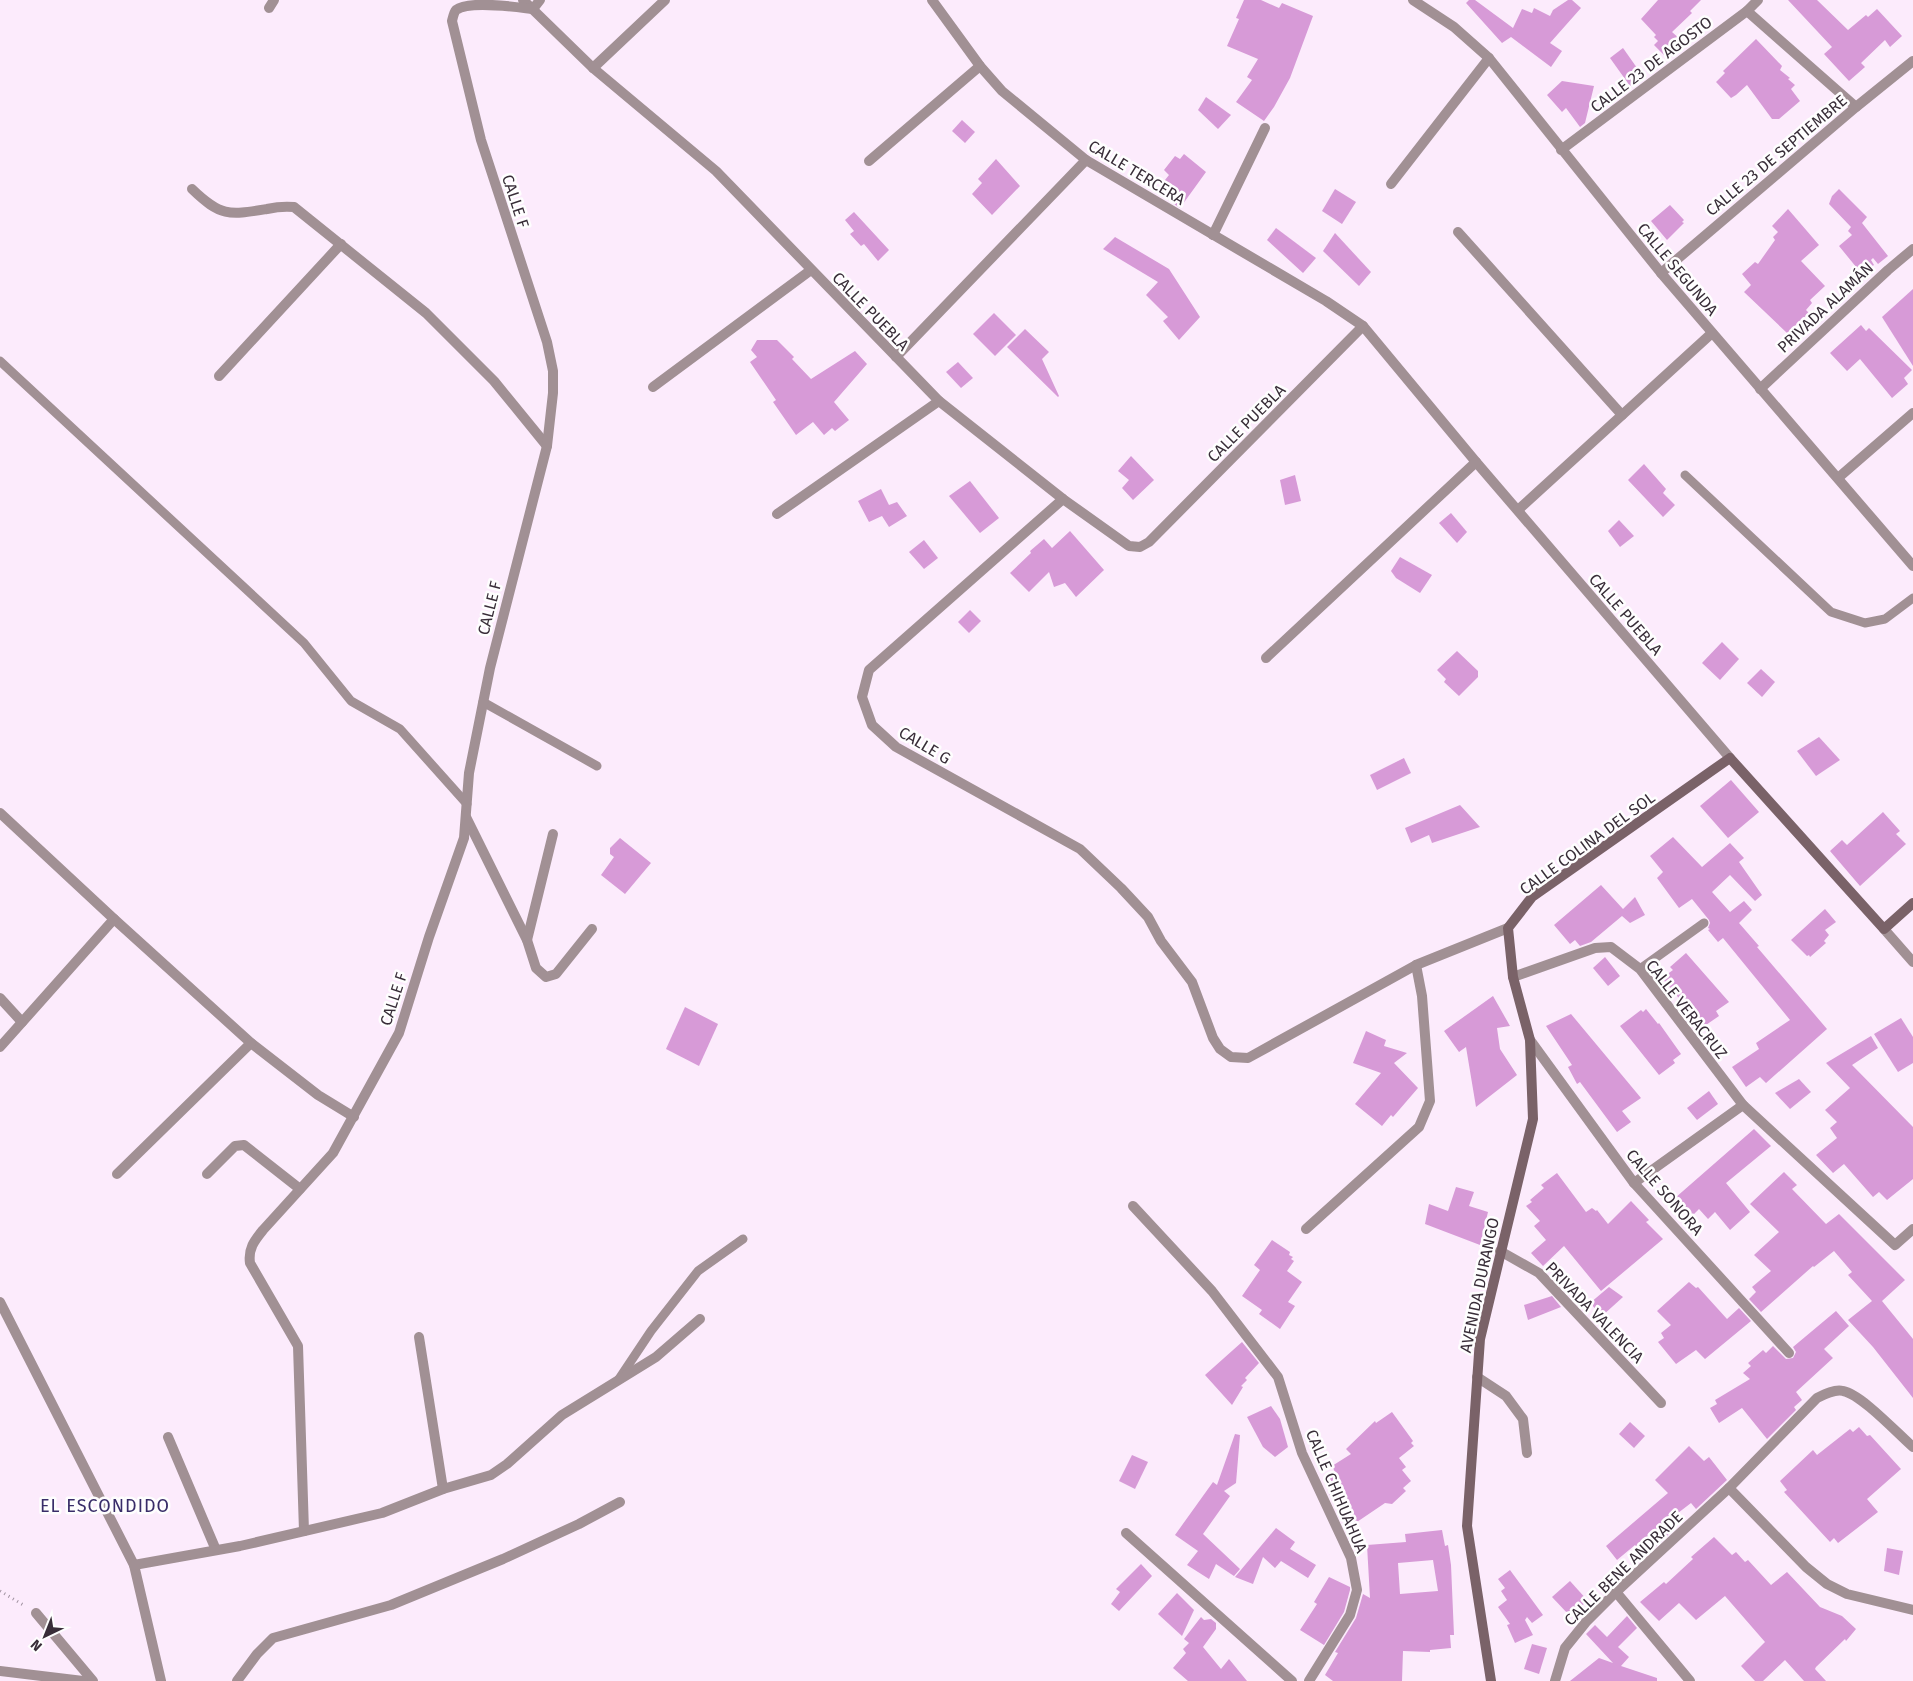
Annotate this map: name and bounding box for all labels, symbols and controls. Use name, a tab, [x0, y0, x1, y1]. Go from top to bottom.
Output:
street label: CALLE 23 DE AGOSTO	[1587, 12, 1716, 116]
street label: CALLE 23 DE SEPTIEMBRE	[1702, 91, 1851, 220]
street label: CALLE TERCERA	[1085, 136, 1189, 209]
street label: CALLE F	[498, 172, 533, 230]
street label: CALLE SEGUNDA	[1633, 219, 1722, 320]
street label: PRIVADA ALAMÁN	[1773, 257, 1877, 357]
street label: CALLE PUEBLA	[828, 268, 914, 355]
street label: CALLE PUEBLA	[1204, 380, 1290, 466]
street label: CALLE PUEBLA	[1585, 570, 1667, 660]
street label: CALLE F	[474, 579, 505, 637]
street label: CALLE G	[895, 723, 954, 768]
street label: CALLE COLINA DEL SOL	[1516, 788, 1659, 899]
street label: CALLE VERACRUZ	[1642, 956, 1731, 1063]
street label: CALLE F	[376, 970, 411, 1028]
street label: CALLE SONORA	[1622, 1146, 1708, 1240]
street label: AVENIDA DURANGO	[1456, 1216, 1503, 1354]
street label: PRIVADA VALENCIA	[1542, 1258, 1648, 1367]
street label: CALLE CHIHUAHUA	[1302, 1427, 1371, 1557]
district label: EL ESCONDIDO	[40, 1495, 170, 1517]
street label: CALLE BENE ANDRADE	[1560, 1507, 1686, 1630]
north arrow	[20, 1611, 70, 1661]
text: N	[27, 1636, 46, 1655]

